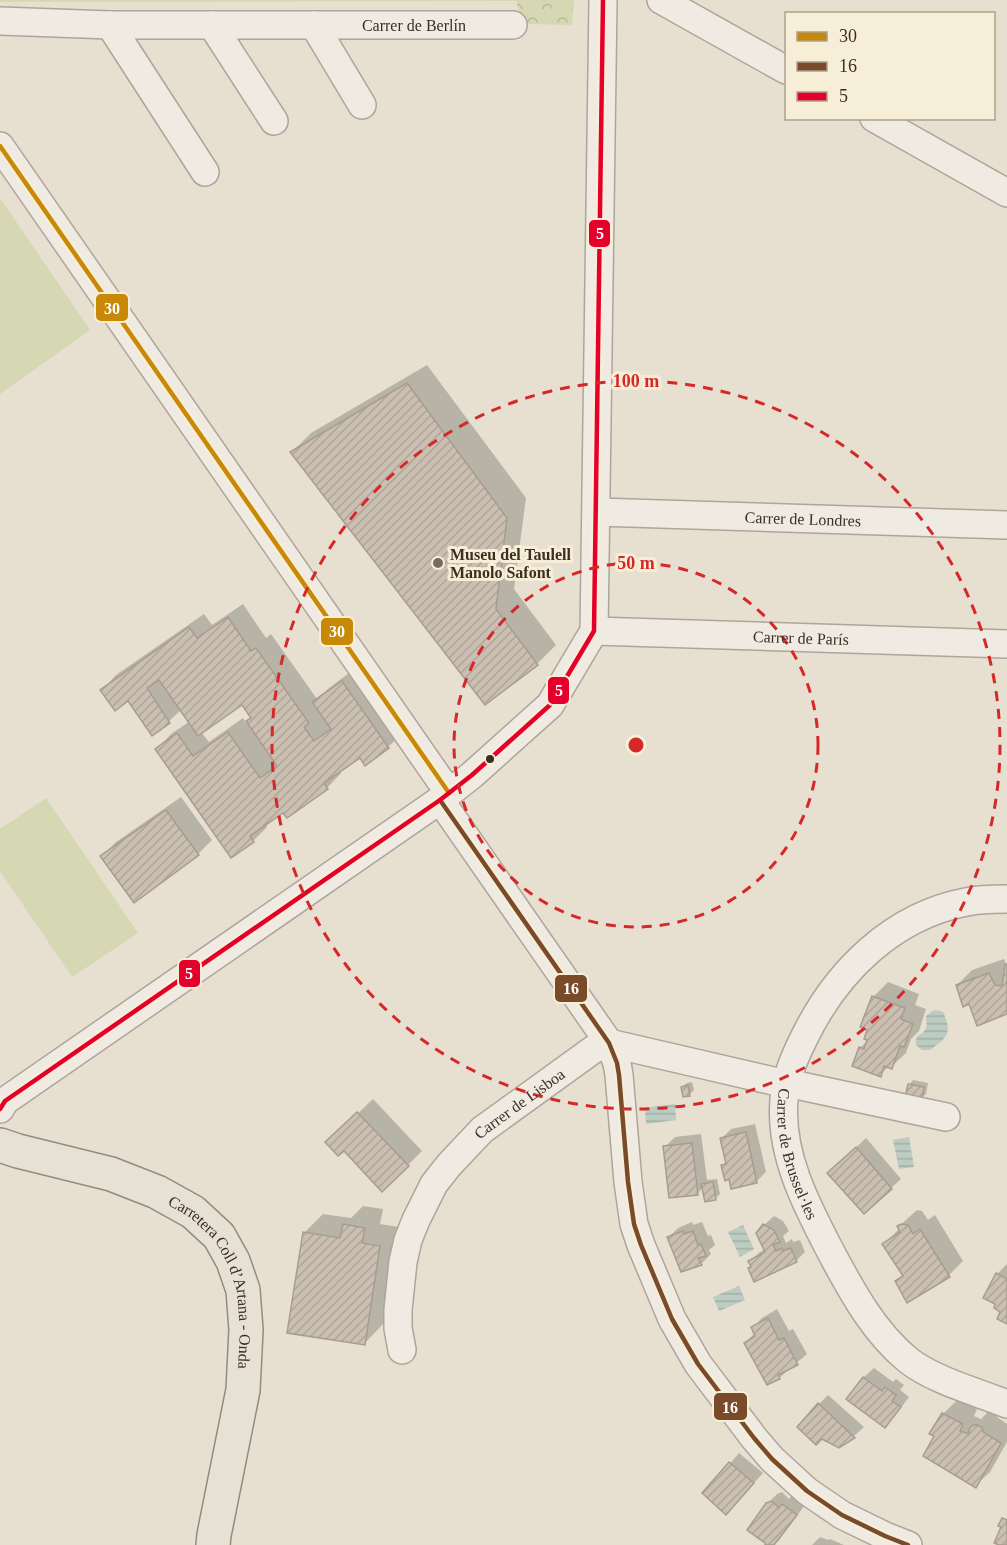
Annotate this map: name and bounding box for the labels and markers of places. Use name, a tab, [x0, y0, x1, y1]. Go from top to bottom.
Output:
place label: Museu del Taulell Manolo Safont	[450, 546, 571, 581]
marker: Museu del Taulell Manolo Safont	[431, 556, 445, 570]
centre of rings	[626, 735, 646, 755]
unlabelled marker	[484, 753, 496, 765]

